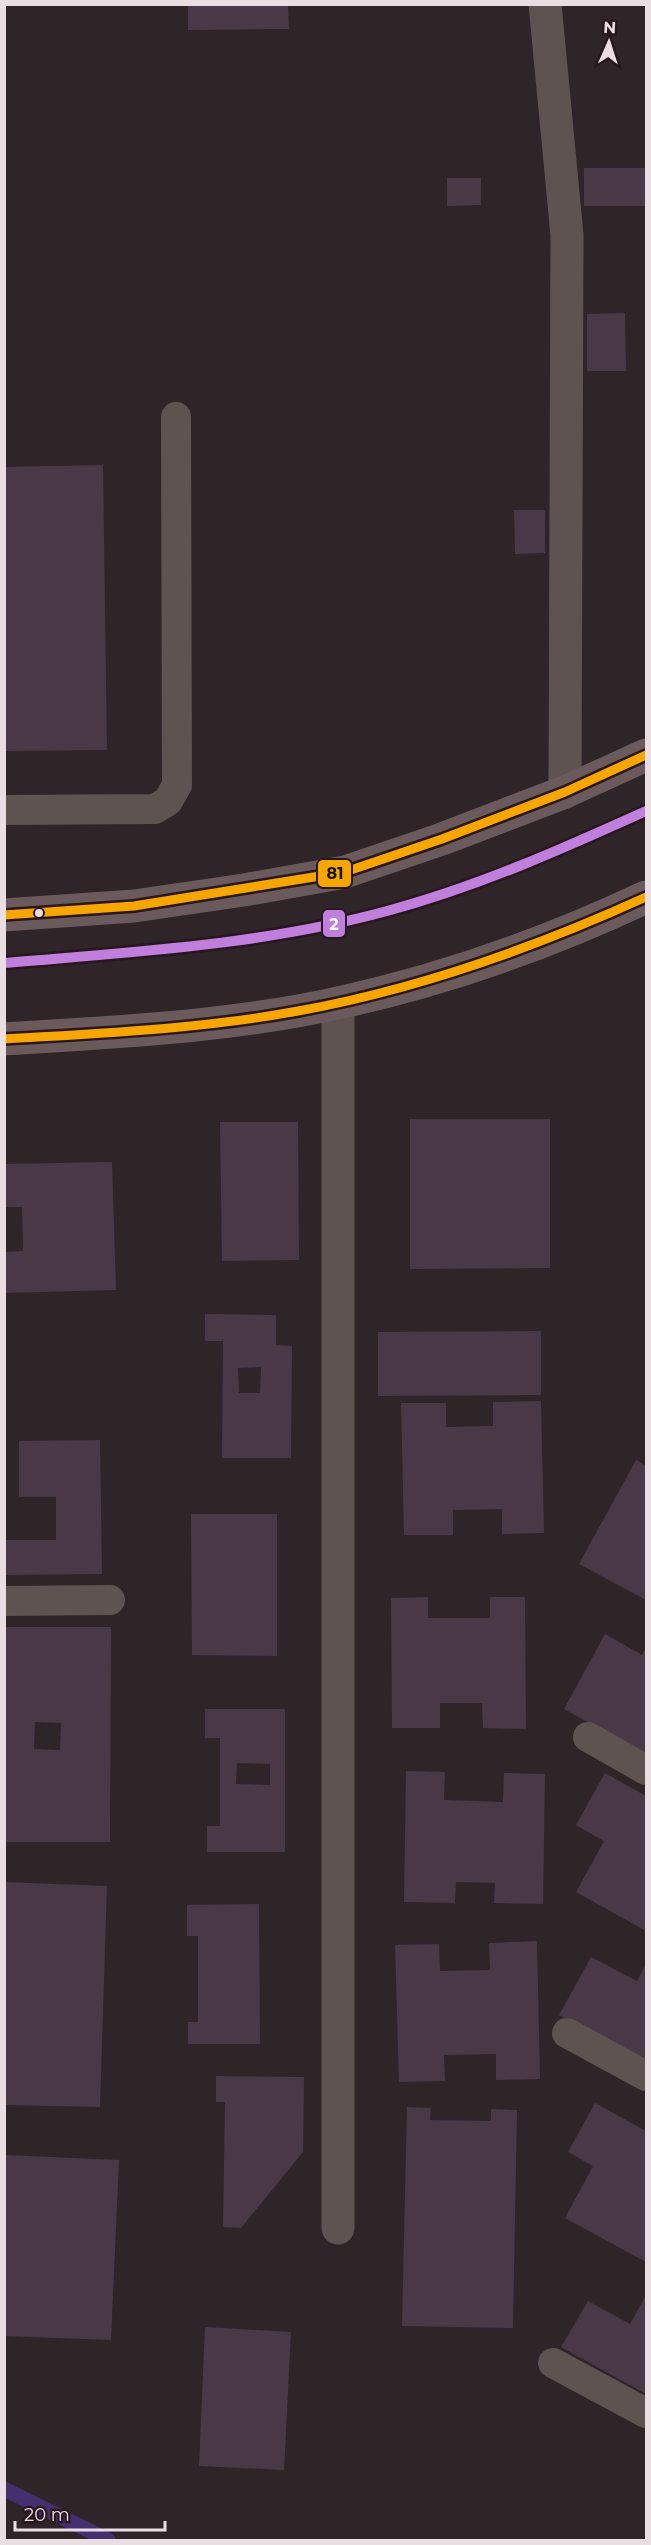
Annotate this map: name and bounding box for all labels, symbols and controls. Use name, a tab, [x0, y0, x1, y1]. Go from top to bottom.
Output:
north arrow	[579, 12, 639, 72]
text: N	[603, 18, 617, 37]
line badge: 81	[317, 859, 352, 888]
text: 81	[327, 864, 343, 883]
unlabelled marker	[33, 907, 45, 919]
line badge: 2	[322, 909, 346, 938]
text: 2	[329, 915, 339, 934]
scale bar	[15, 2494, 165, 2532]
text: 20 m	[24, 2504, 70, 2526]

